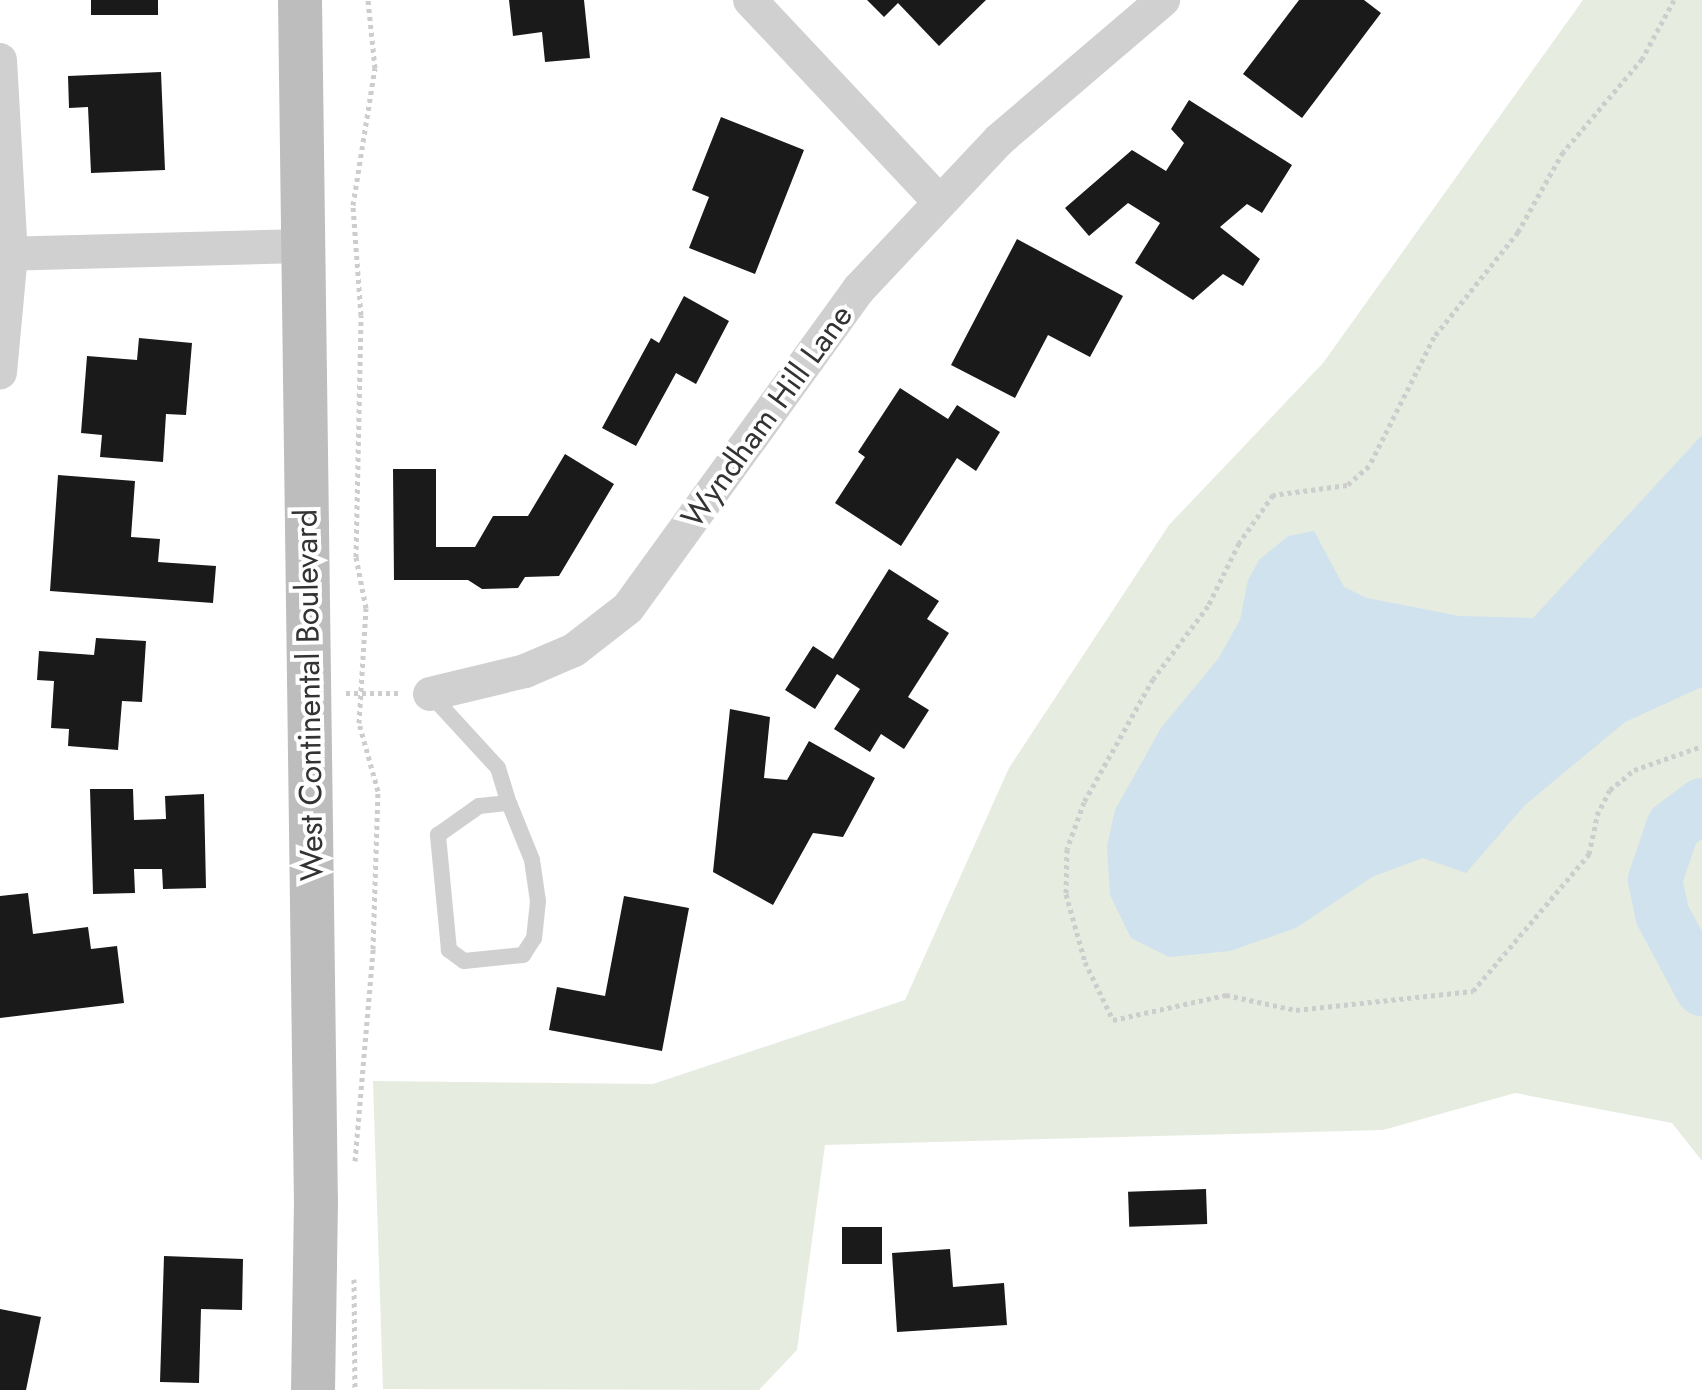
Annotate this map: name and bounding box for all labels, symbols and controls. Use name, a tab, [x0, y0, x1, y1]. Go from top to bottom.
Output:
street label: Wyndham Hill Lane	[673, 297, 861, 535]
street label: West Continental Boulevard	[287, 509, 331, 881]

